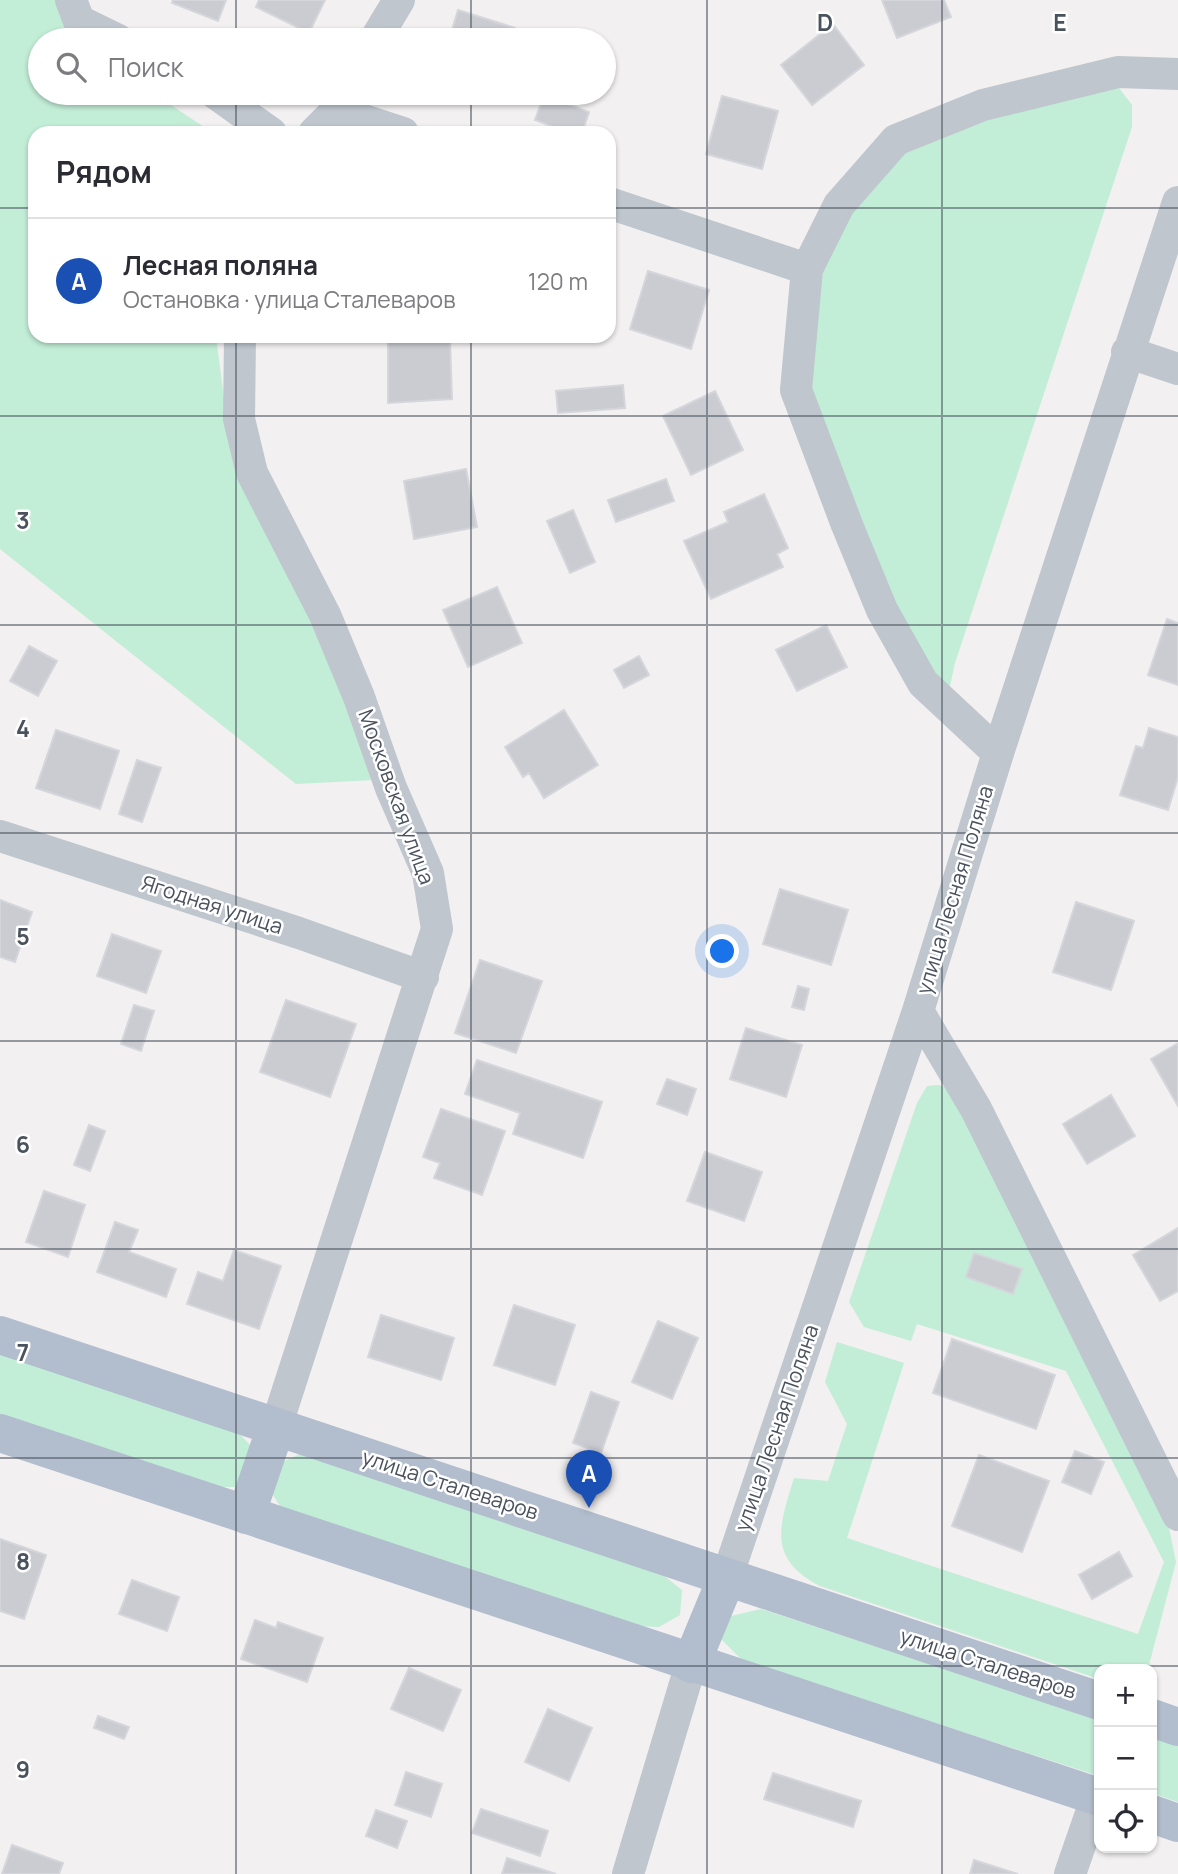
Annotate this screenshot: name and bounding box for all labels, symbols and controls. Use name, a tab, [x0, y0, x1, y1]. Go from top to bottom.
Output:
text: D	[817, 6, 833, 38]
text: E	[1053, 6, 1067, 38]
search box	[28, 28, 616, 105]
icon: search	[52, 48, 90, 86]
text: Поиск	[108, 49, 183, 85]
text: Рядом	[56, 151, 152, 192]
text: Лесная поляна	[123, 247, 318, 283]
text: A	[71, 265, 87, 297]
text: 120 m	[528, 265, 588, 297]
text: Остановка · улица Сталеваров	[123, 283, 455, 315]
text: 3	[16, 504, 30, 536]
street label: Московская улица	[352, 705, 442, 888]
text: 4	[16, 712, 30, 744]
street label: улица Лесная Поляна	[909, 782, 999, 997]
street label: Ягодная улица	[138, 868, 287, 940]
text: 5	[16, 920, 30, 952]
your location	[705, 934, 739, 968]
text: 6	[16, 1128, 30, 1160]
street label: улица Лесная Поляна	[728, 1321, 825, 1535]
text: 7	[17, 1336, 29, 1368]
street label: улица Сталеваров	[359, 1442, 542, 1526]
pin: A	[566, 1450, 612, 1508]
text: 8	[16, 1545, 30, 1577]
street label: улица Сталеваров	[897, 1621, 1080, 1705]
map controls	[1094, 1664, 1157, 1853]
button: +	[1094, 1664, 1157, 1727]
button: −	[1094, 1727, 1157, 1790]
text: 9	[16, 1753, 30, 1785]
button: locate	[1094, 1790, 1157, 1853]

